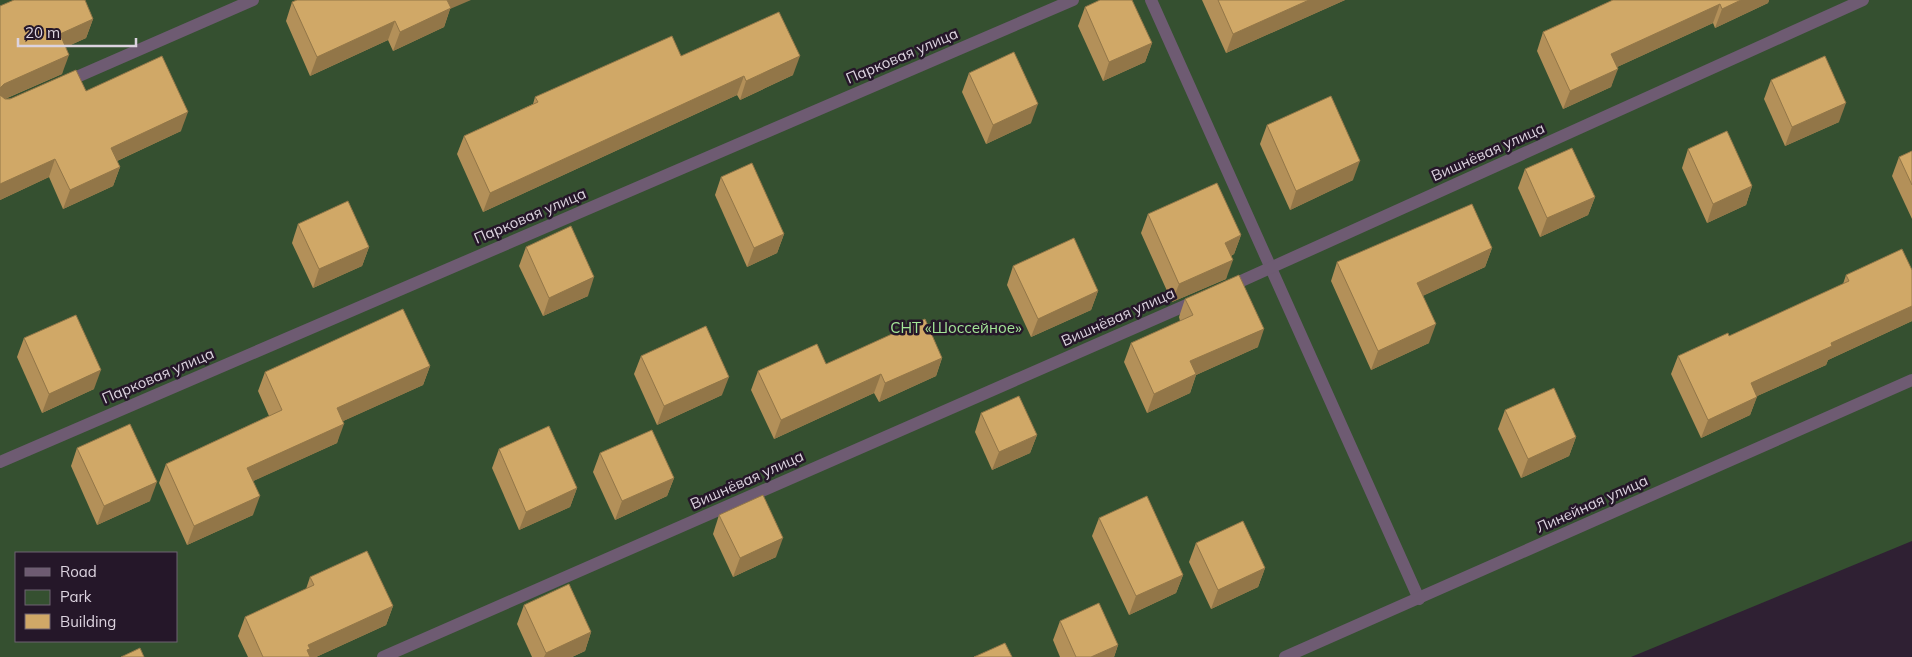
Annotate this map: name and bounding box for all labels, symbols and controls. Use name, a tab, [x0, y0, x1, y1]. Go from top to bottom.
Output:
scale bar	[18, 15, 135, 47]
text: 20 m	[25, 23, 60, 42]
street label: Парковая улица	[843, 23, 961, 88]
street label: Вишнёвая улица	[1428, 118, 1547, 185]
street label: Парковая улица	[471, 183, 589, 248]
street label: Вишнёвая улица	[1058, 283, 1177, 350]
park label: СНТ «Шоссейное»	[890, 318, 1022, 337]
street label: Парковая улица	[99, 343, 217, 408]
street label: Вишнёвая улица	[687, 446, 806, 513]
street label: Линейная улица	[1533, 470, 1651, 537]
legend	[15, 552, 178, 642]
text: Road	[60, 562, 97, 581]
text: Park	[60, 587, 92, 606]
text: Building	[60, 612, 116, 631]

